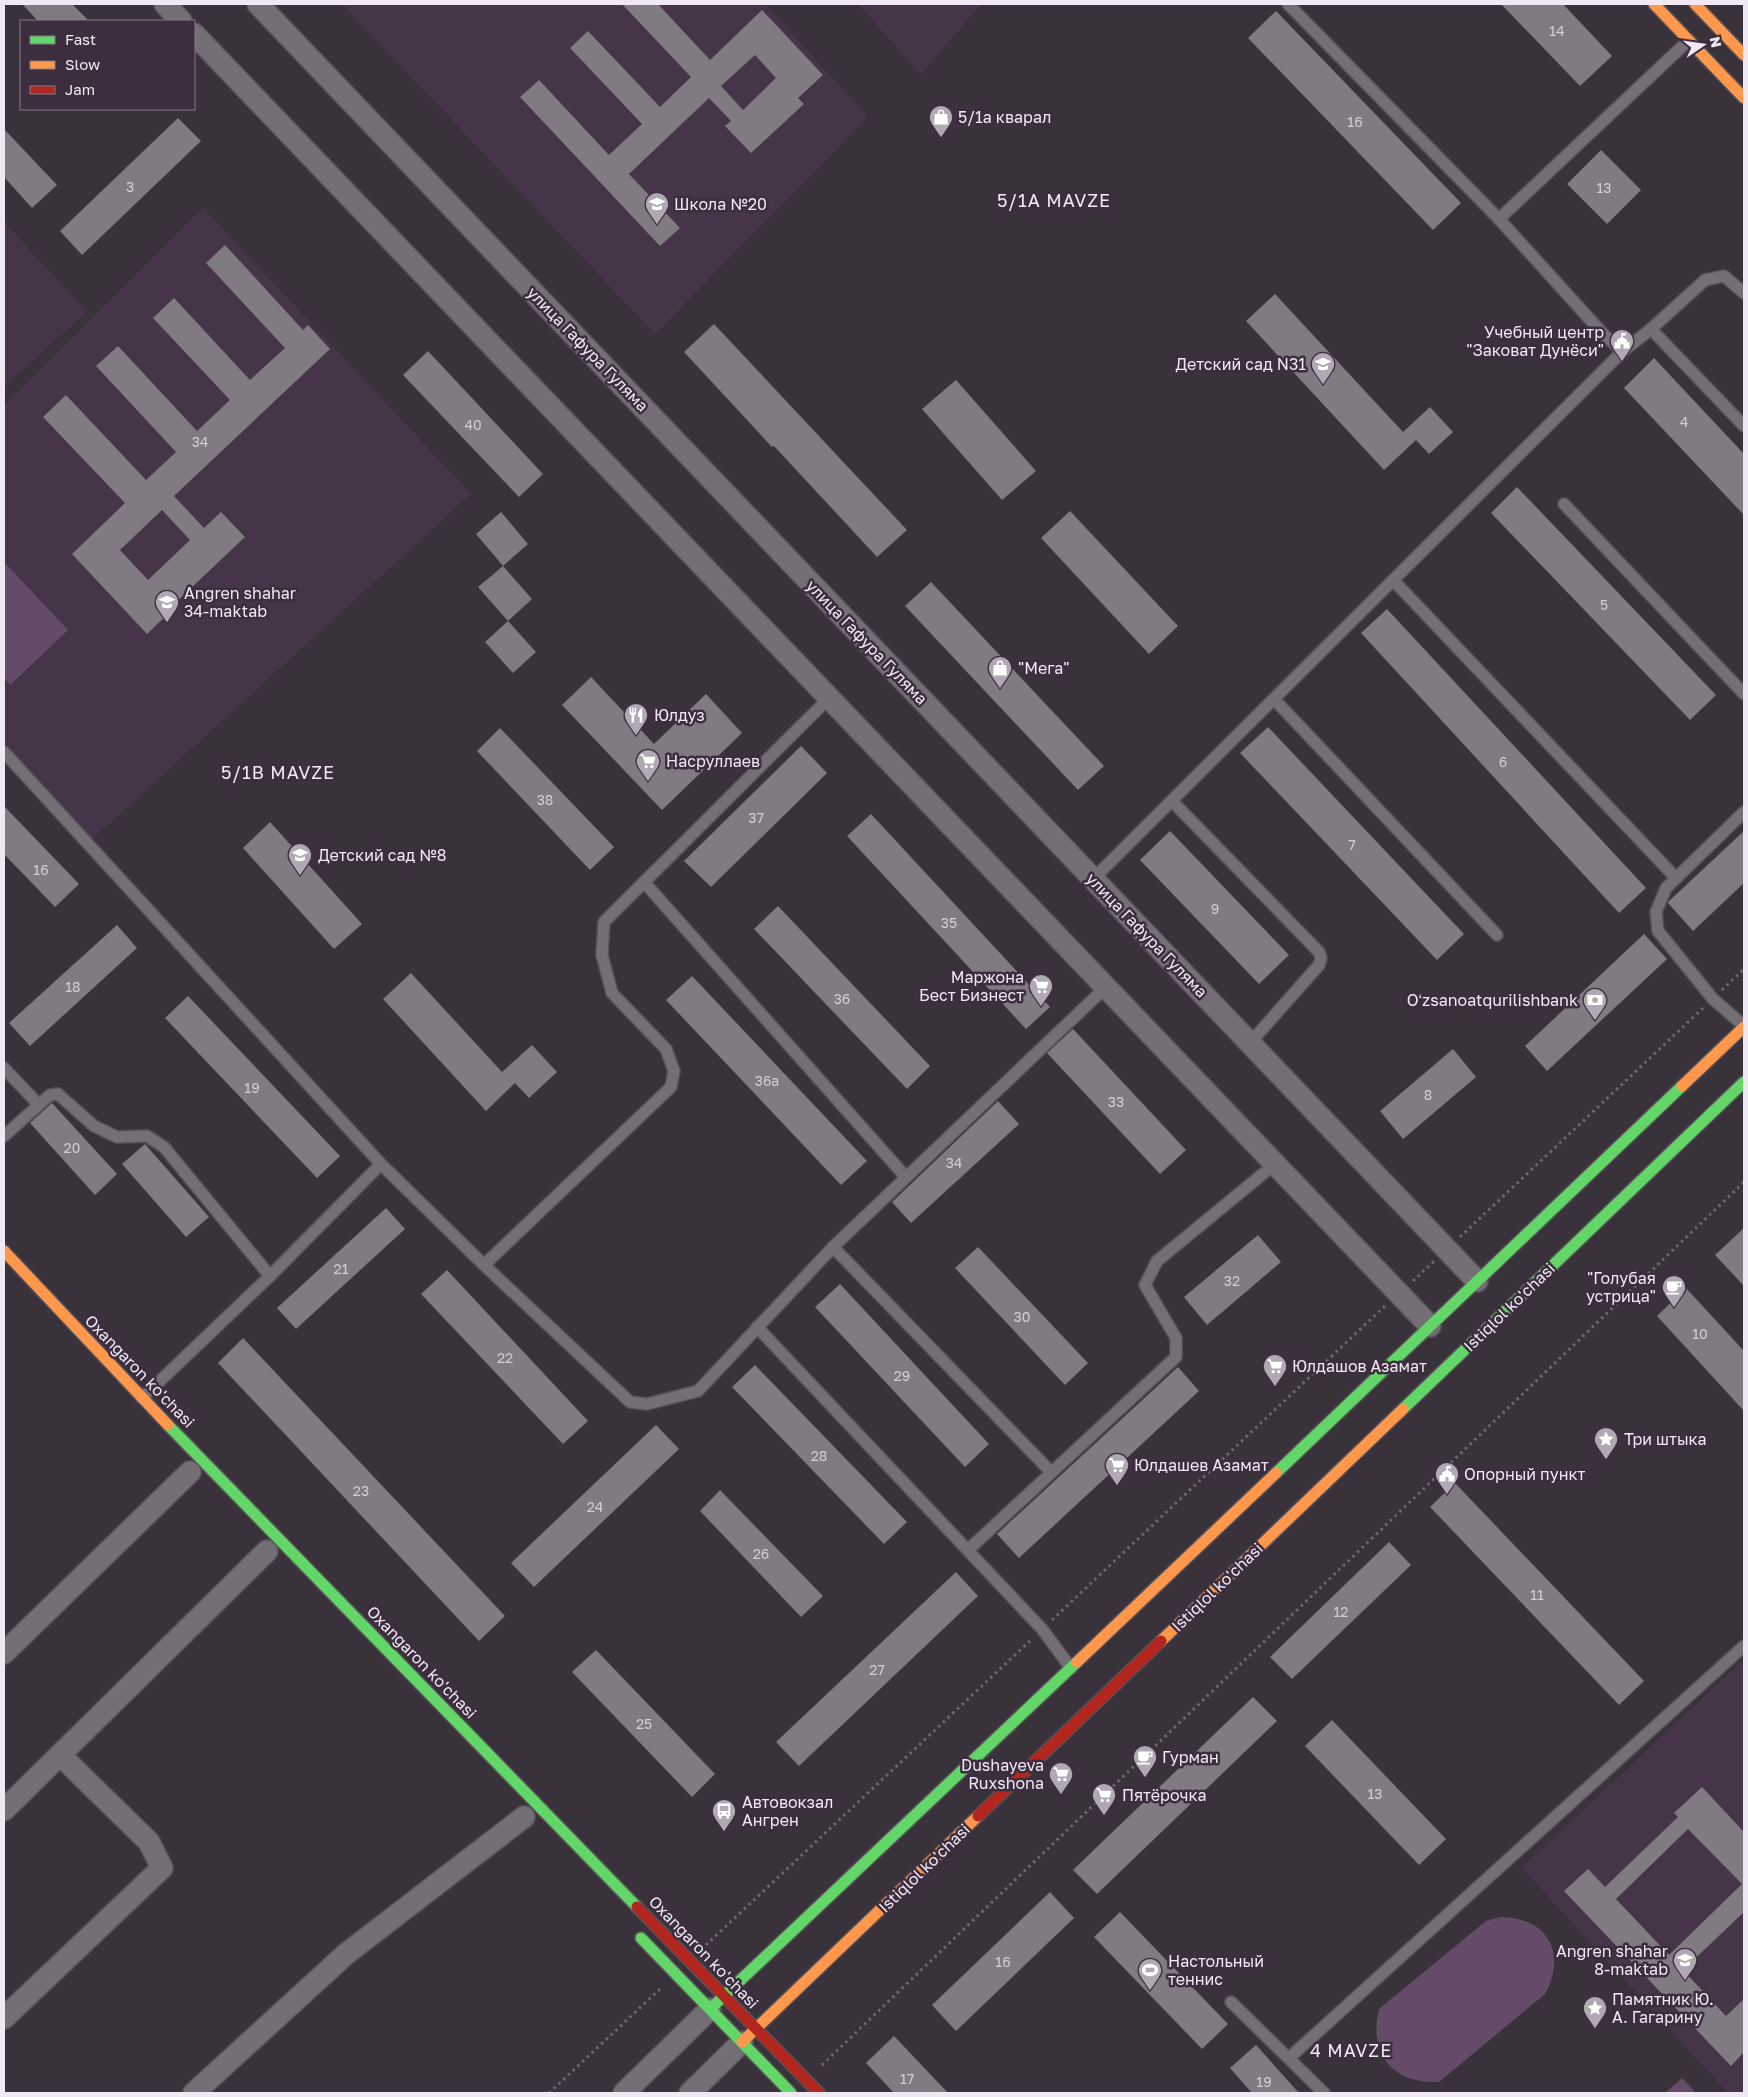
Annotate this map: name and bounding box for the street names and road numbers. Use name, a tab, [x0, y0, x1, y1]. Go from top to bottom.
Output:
street label: улица Гафура Гуляма	[523, 282, 653, 416]
street label: улица Гафура Гуляма	[802, 575, 932, 709]
street label: улица Гафура Гуляма	[1082, 868, 1212, 1002]
street label: Istiqlol ko'chasi	[1459, 1258, 1559, 1356]
street label: Oxangaron ko'chasi	[81, 1310, 199, 1432]
street label: Istiqlol ko'chasi	[1167, 1538, 1267, 1636]
street label: Oxangaron ko'chasi	[363, 1601, 481, 1723]
street label: Istiqlol ko'chasi	[874, 1819, 974, 1917]
street label: Oxangaron ko'chasi	[645, 1891, 763, 2013]

